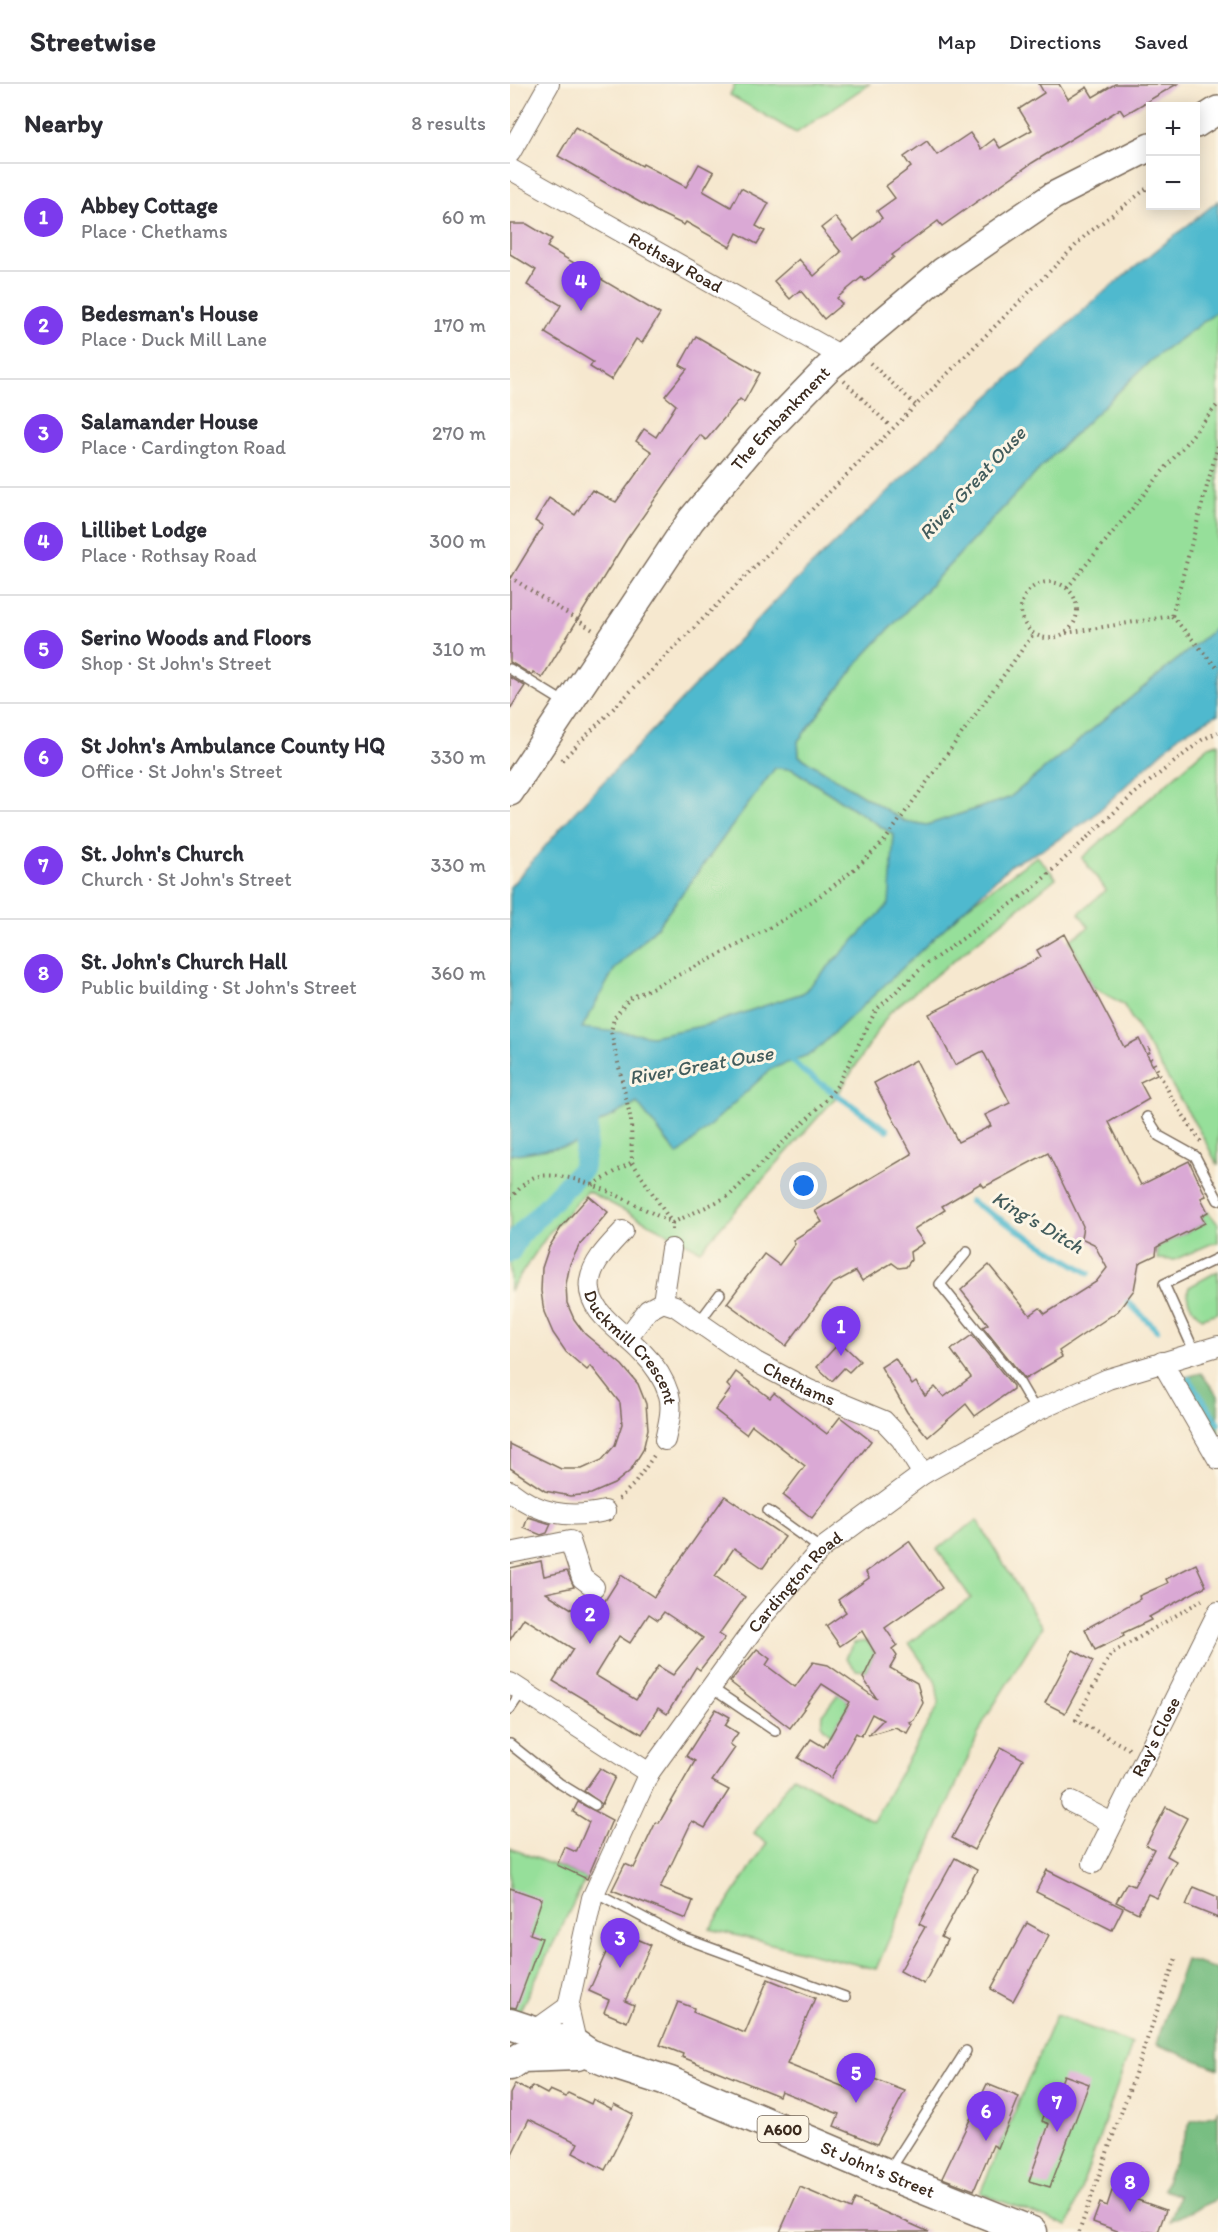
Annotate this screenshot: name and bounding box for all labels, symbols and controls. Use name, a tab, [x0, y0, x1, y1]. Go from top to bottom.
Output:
text: Streetwise	[30, 24, 156, 58]
text: Map	[938, 29, 976, 54]
text: Directions	[1009, 29, 1101, 54]
text: Saved	[1134, 29, 1188, 54]
map controls	[1146, 102, 1200, 210]
button: +	[1146, 102, 1200, 156]
text: Nearby	[24, 107, 103, 139]
text: 8 results	[411, 111, 486, 135]
button: −	[1146, 156, 1200, 210]
text: Abbey Cottage	[81, 192, 218, 219]
text: 1	[39, 205, 48, 229]
text: 60 m	[442, 205, 486, 229]
text: Place · Chethams	[81, 219, 228, 243]
street label: Rothsay Road	[625, 227, 727, 298]
pin: 4	[562, 262, 600, 311]
text: Bedesman's House	[81, 300, 258, 327]
text: 2	[38, 313, 49, 337]
text: 170 m	[433, 313, 486, 337]
text: Place · Duck Mill Lane	[81, 327, 267, 351]
street label: The Embankment	[726, 361, 835, 475]
text: Salamander House	[81, 408, 258, 435]
text: 3	[38, 421, 49, 445]
text: 270 m	[432, 421, 486, 445]
water label: River Great Ouse	[914, 421, 1031, 544]
text: Place · Cardington Road	[81, 435, 286, 459]
text: Lillibet Lodge	[81, 516, 207, 543]
text: 4	[37, 529, 50, 553]
text: 300 m	[429, 529, 486, 553]
text: Place · Rothsay Road	[81, 543, 257, 567]
text: Serino Woods and Floors	[81, 624, 312, 651]
text: 5	[38, 637, 49, 661]
text: 310 m	[432, 637, 486, 661]
text: Shop · St John's Street	[81, 651, 272, 675]
text: St John's Ambulance County HQ	[81, 732, 385, 759]
text: 6	[38, 745, 49, 769]
text: 330 m	[431, 745, 486, 769]
text: Office · St John's Street	[81, 759, 283, 783]
text: St. John's Church	[81, 840, 244, 867]
text: 7	[39, 853, 48, 877]
text: 330 m	[431, 853, 486, 877]
text: Church · St John's Street	[81, 867, 292, 891]
text: St. John's Church Hall	[81, 948, 287, 975]
text: 8	[38, 961, 49, 985]
text: 360 m	[431, 961, 486, 985]
text: Public building · St John's Street	[81, 975, 357, 999]
water label: River Great Ouse	[627, 1040, 776, 1089]
your location	[789, 1171, 818, 1200]
water label: King's Ditch	[988, 1185, 1088, 1259]
street label: Duckmill Crescent	[579, 1287, 682, 1406]
pin: 1	[822, 1306, 860, 1356]
street label: Chethams	[759, 1357, 839, 1411]
street label: Cardington Road	[743, 1526, 847, 1637]
pin: 2	[570, 1594, 610, 1644]
street label: Ray's Close	[1127, 1693, 1185, 1780]
pin: 3	[600, 1918, 640, 1968]
pin: 5	[836, 2054, 876, 2103]
pin: 7	[1038, 2082, 1076, 2132]
pin: 6	[966, 2092, 1006, 2141]
road number: A600	[758, 2116, 808, 2142]
street label: St John's Street	[817, 2136, 938, 2203]
pin: 8	[1110, 2162, 1150, 2212]

